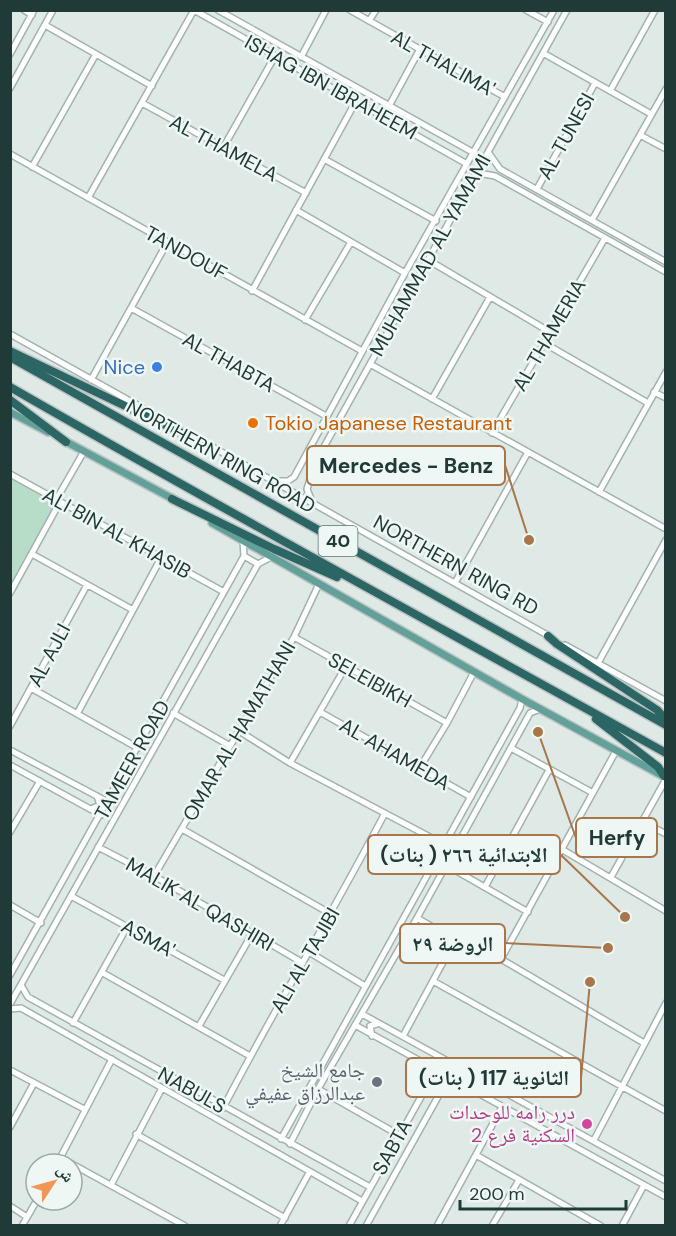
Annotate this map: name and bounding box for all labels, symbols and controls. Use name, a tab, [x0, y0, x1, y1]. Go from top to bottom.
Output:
street label: AL THALIMA'	[387, 24, 499, 102]
street label: ISHAG IBN IBRAHEEM	[240, 29, 422, 145]
street label: AL TUNESI	[532, 88, 600, 184]
street label: AL THAMELA	[165, 109, 283, 187]
street label: MUHAMMAD AL YAMAMI	[364, 149, 496, 361]
street label: TANDOUF	[140, 220, 232, 286]
street label: AL THAMERIA	[506, 274, 592, 396]
street label: AL THABTA	[178, 326, 280, 398]
place label: Nice	[104, 354, 145, 380]
marker: Nice	[150, 360, 164, 374]
street label: NORTHERN RING ROAD	[122, 393, 320, 519]
place label: Tokio Japanese Restaurant	[265, 410, 512, 436]
marker: Tokio Japanese Restaurant	[246, 416, 260, 430]
callout: Mercedes - Benz	[307, 446, 505, 485]
text: Mercedes - Benz	[319, 452, 493, 480]
street label: ALI BIN AL KHASIB	[38, 481, 196, 585]
street label: NORTHERN RING RD	[369, 509, 543, 621]
road number: 40	[318, 526, 358, 556]
street label: AL AJLI	[22, 619, 76, 691]
street label: OMAR AL HAMATHANI	[177, 636, 301, 826]
street label: SELEIBIKH	[324, 646, 416, 714]
street label: TAMEER ROAD	[88, 696, 176, 824]
street label: AL AHAMEDA	[335, 712, 455, 796]
callout: Herfy	[576, 818, 657, 857]
text: Herfy	[589, 824, 646, 852]
callout: الابتدائية ٢٦٦ ( بنات)	[368, 835, 560, 874]
text: الابتدائية ٢٦٦ ( بنات)	[380, 841, 548, 869]
street label: MALIK AL QASHIRI	[121, 851, 279, 957]
street label: ALI AL TAJIBI	[264, 903, 346, 1017]
street label: ASMA'	[117, 913, 179, 963]
callout: الروضة ٢٩	[400, 924, 505, 963]
text: الروضة ٢٩	[412, 930, 494, 958]
place label: جامع الشيخ عبدالرزاق عفيفي	[245, 1057, 365, 1109]
callout: الثانوية 117 ( بنات)	[406, 1058, 581, 1097]
street label: NABULS	[153, 1061, 231, 1119]
text: الثانوية 117 ( بنات)	[419, 1064, 569, 1092]
marker: جامع الشيخ عبدالرزاق عفيفي	[370, 1075, 384, 1089]
place label: درر رامه للوحدات السكنية فرع 2	[449, 1099, 575, 1148]
street label: SABTA	[366, 1115, 418, 1179]
marker: درر رامه للوحدات السكنية فرع 2	[580, 1117, 594, 1131]
north arrow	[24, 1152, 84, 1212]
text: ش	[52, 1160, 79, 1187]
scale bar	[460, 1173, 626, 1211]
text: 200 m	[469, 1182, 525, 1206]

